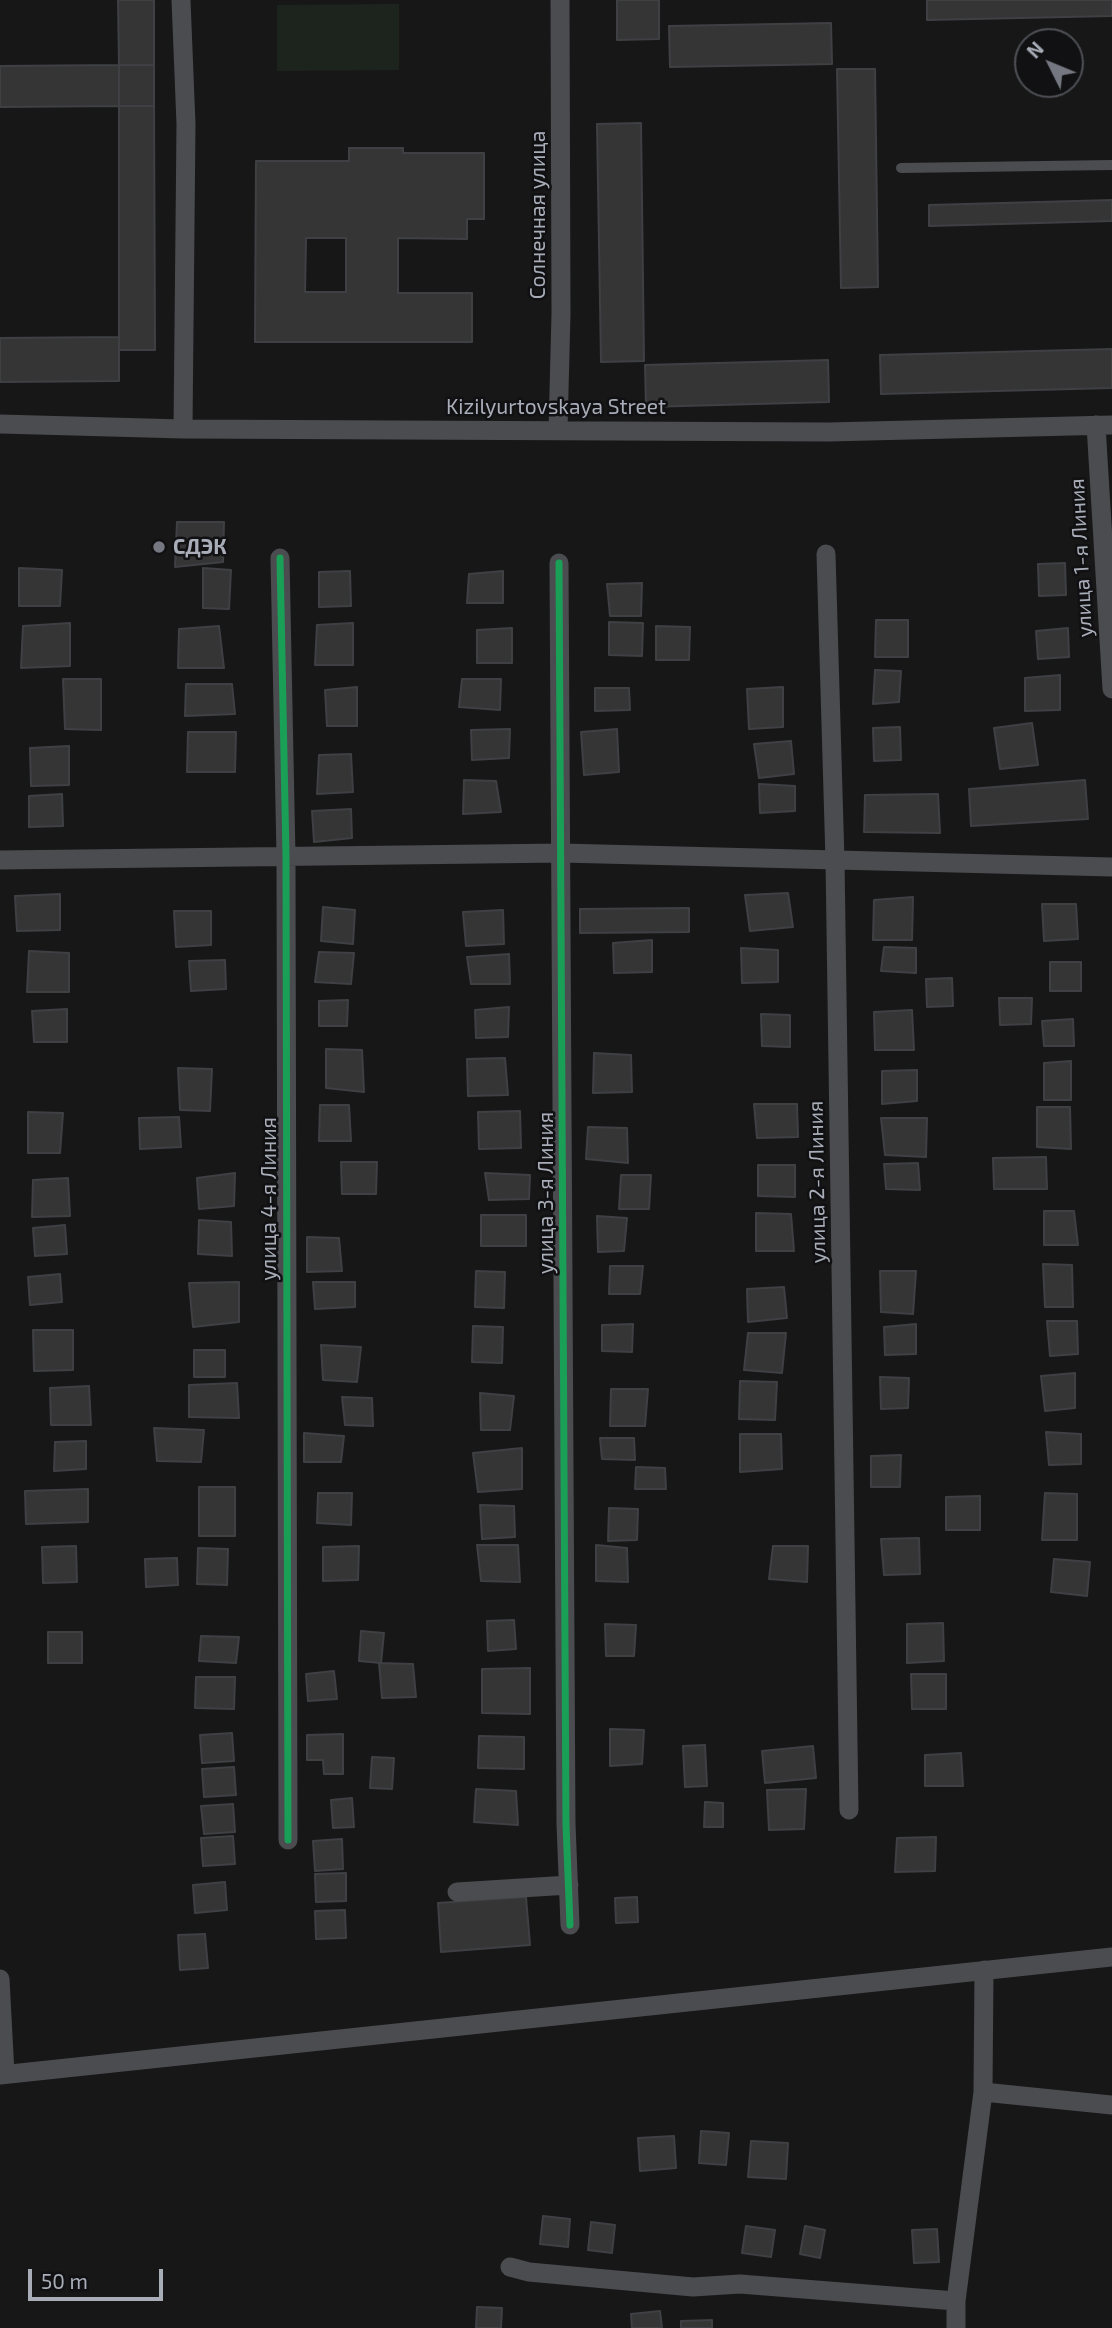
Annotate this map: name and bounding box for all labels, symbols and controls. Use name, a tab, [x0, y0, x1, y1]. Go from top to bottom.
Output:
north arrow	[1014, 28, 1084, 98]
text: N	[1022, 37, 1048, 63]
street label: Солнечная улица	[525, 131, 551, 299]
street label: Kizilyurtovskaya Street	[446, 394, 666, 420]
street label: улица 1-я Линия	[1064, 478, 1098, 638]
place label: СДЭК	[173, 534, 227, 560]
marker: СДЭК	[151, 539, 167, 555]
street label: улица 2-я Линия	[803, 1100, 831, 1264]
street label: улица 3-я Линия	[533, 1112, 559, 1274]
street label: улица 4-я Линия	[256, 1117, 282, 1281]
scale bar	[32, 2254, 166, 2298]
text: 50 m	[41, 2268, 88, 2293]

